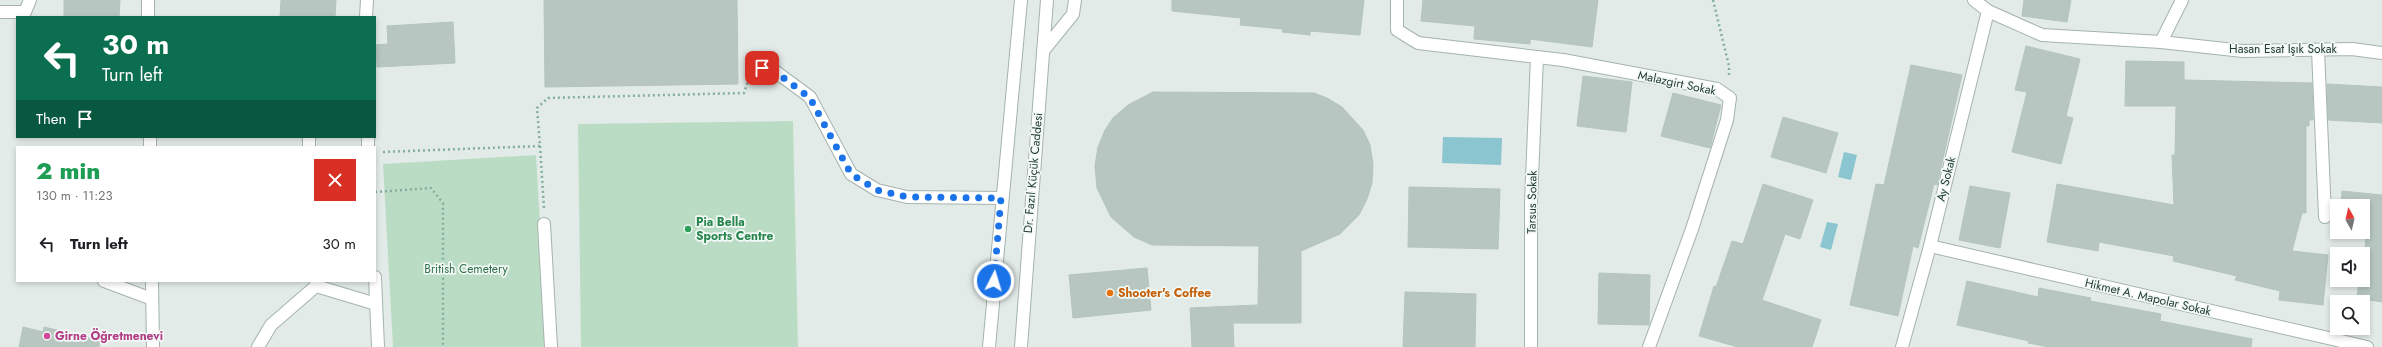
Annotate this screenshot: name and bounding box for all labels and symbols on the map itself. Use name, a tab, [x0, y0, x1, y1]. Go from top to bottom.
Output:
street label: Hasan Esat Işık Sokak	[2229, 40, 2338, 58]
pin	[745, 51, 779, 85]
street label: Malazgirt Sokak	[1636, 66, 1718, 100]
street label: Dr. Fazıl Küçük Caddesi	[1019, 112, 1047, 234]
street label: Ay Sokak	[1932, 154, 1960, 203]
street label: Tarsus Sokak	[1522, 169, 1542, 234]
north arrow	[2330, 199, 2370, 239]
place label: Pia Bella Sports Centre	[696, 213, 774, 245]
marker: Pia Bella Sports Centre	[683, 224, 693, 234]
park label: British Cemetery	[424, 260, 508, 278]
position arrow	[973, 260, 1015, 302]
street label: Hikmet A. Mapolar Sokak	[2083, 274, 2214, 320]
place label: Shooter's Coffee	[1118, 284, 1211, 302]
marker: Shooter's Coffee	[1105, 288, 1115, 298]
place label: Girne Öğretmenevi	[55, 327, 163, 345]
marker: Girne Öğretmenevi	[42, 331, 52, 341]

